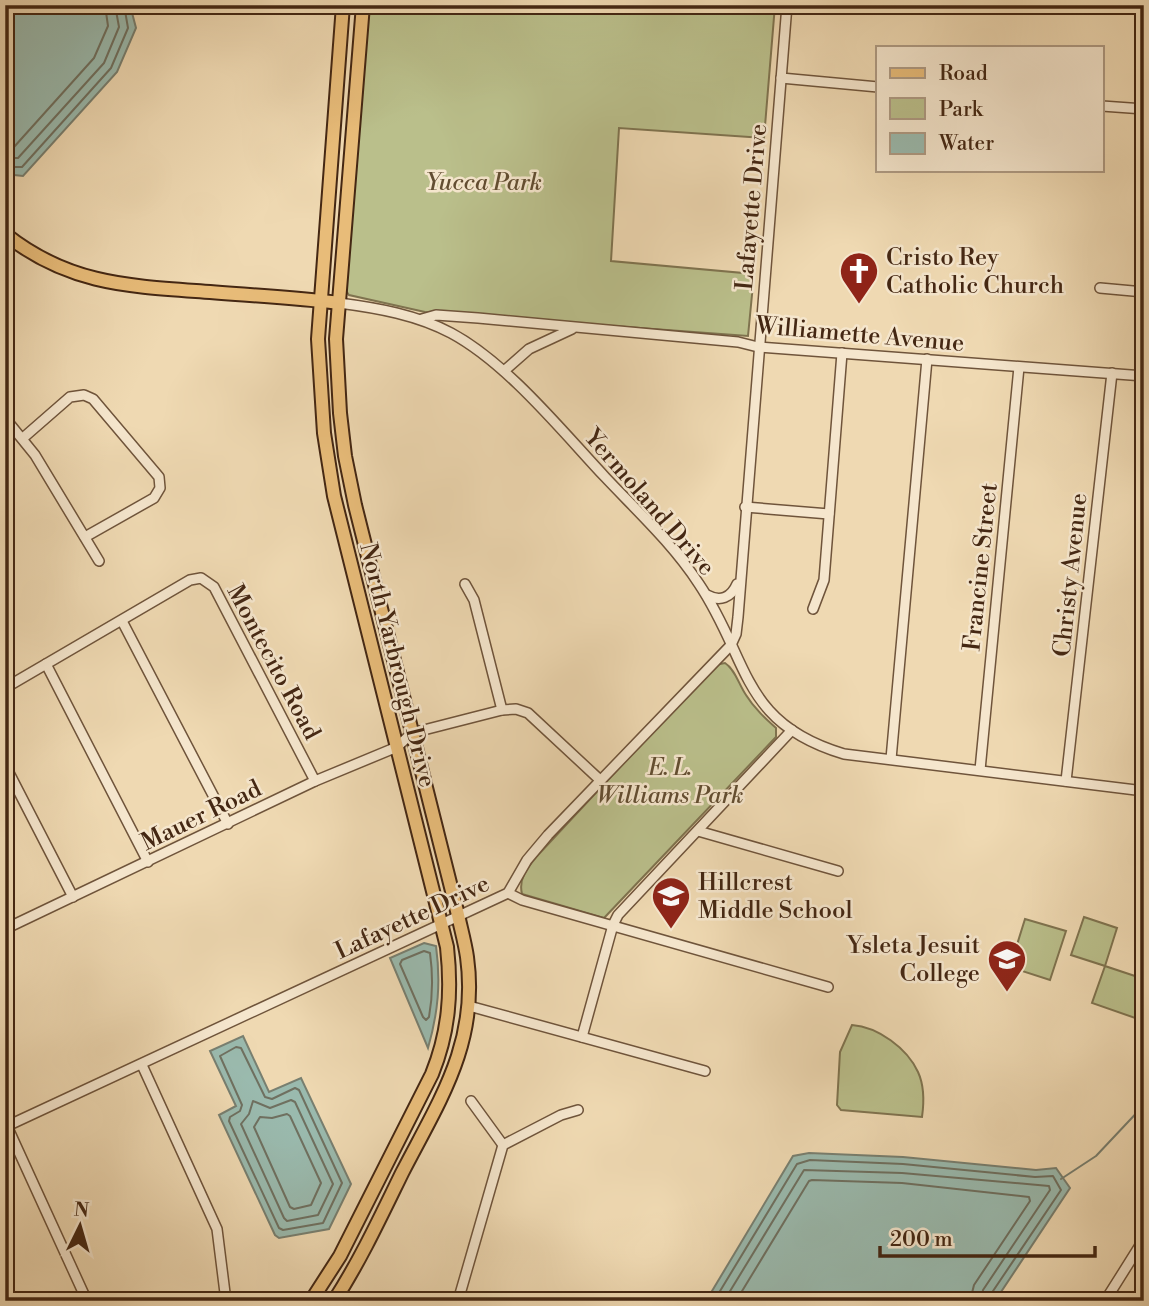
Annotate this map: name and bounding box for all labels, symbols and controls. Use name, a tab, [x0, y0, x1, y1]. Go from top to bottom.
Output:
legend	[876, 46, 1104, 172]
text: Road	[939, 61, 988, 87]
text: Park	[939, 97, 984, 123]
street label: Lafayette Drive	[730, 123, 774, 292]
text: Water	[938, 131, 994, 157]
park label: Yucca Park	[426, 168, 542, 198]
place label: Cristo Rey Catholic Church	[886, 243, 1064, 301]
church icon: Cristo Rey Catholic Church	[838, 250, 880, 305]
street label: Williamette Avenue	[753, 311, 965, 359]
street label: Yermoland Drive	[576, 422, 721, 582]
street label: Francine Street	[957, 481, 1005, 653]
street label: Christy Avenue	[1047, 492, 1095, 658]
street label: North Yarbrough Drive	[352, 540, 442, 790]
street label: Montecito Road	[220, 580, 327, 746]
park label: E. L. Williams Park	[597, 753, 743, 811]
street label: Mauer Road	[136, 774, 267, 858]
place label: Hillcrest Middle School	[698, 868, 853, 926]
street label: Lafayette Drive	[330, 869, 494, 967]
school or university icon: Hillcrest Middle School	[650, 875, 692, 930]
place label: Ysleta Jesuit College	[845, 931, 980, 989]
school or university icon: Ysleta Jesuit College	[986, 938, 1028, 993]
north arrow	[46, 1190, 116, 1260]
text: N	[73, 1197, 90, 1223]
scale bar	[880, 1215, 1095, 1259]
text: 200 m	[890, 1227, 953, 1253]

